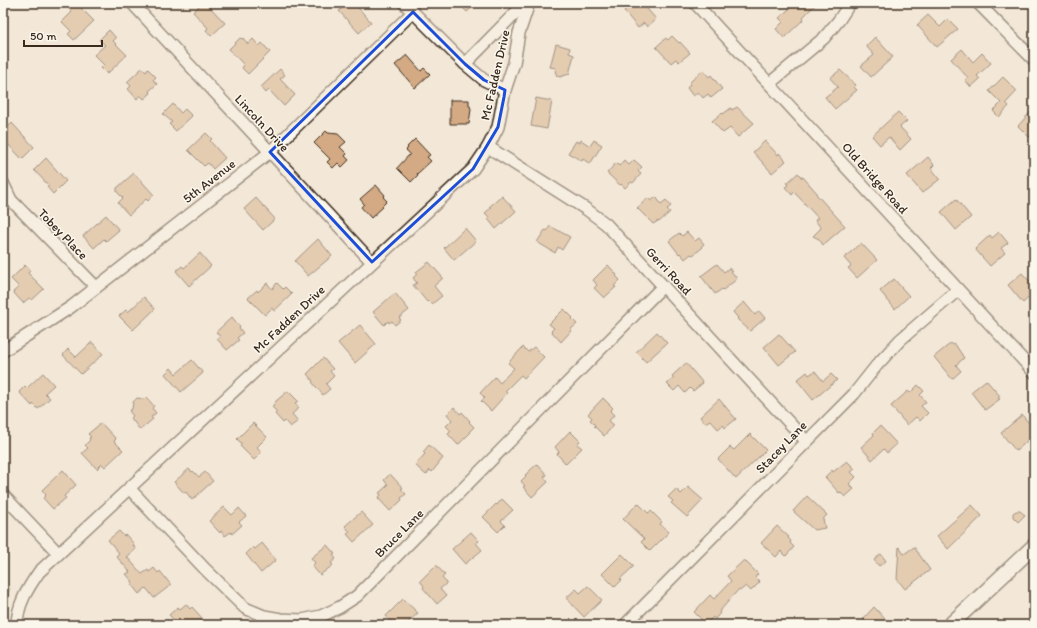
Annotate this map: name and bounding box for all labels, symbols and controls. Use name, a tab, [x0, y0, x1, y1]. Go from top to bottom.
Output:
scale bar	[24, 22, 102, 48]
street label: Mc Fadden Drive	[477, 28, 513, 122]
text: 50 m	[30, 29, 56, 43]
street label: Lincoln Drive	[232, 91, 292, 155]
street label: Old Bridge Road	[839, 139, 911, 217]
street label: 5th Avenue	[180, 156, 238, 206]
street label: Tobey Place	[35, 205, 91, 263]
street label: Gerri Road	[643, 244, 695, 298]
street label: Mc Fadden Drive	[250, 282, 328, 356]
street label: Stacey Lane	[752, 418, 810, 476]
street label: Bruce Lane	[372, 506, 426, 560]

